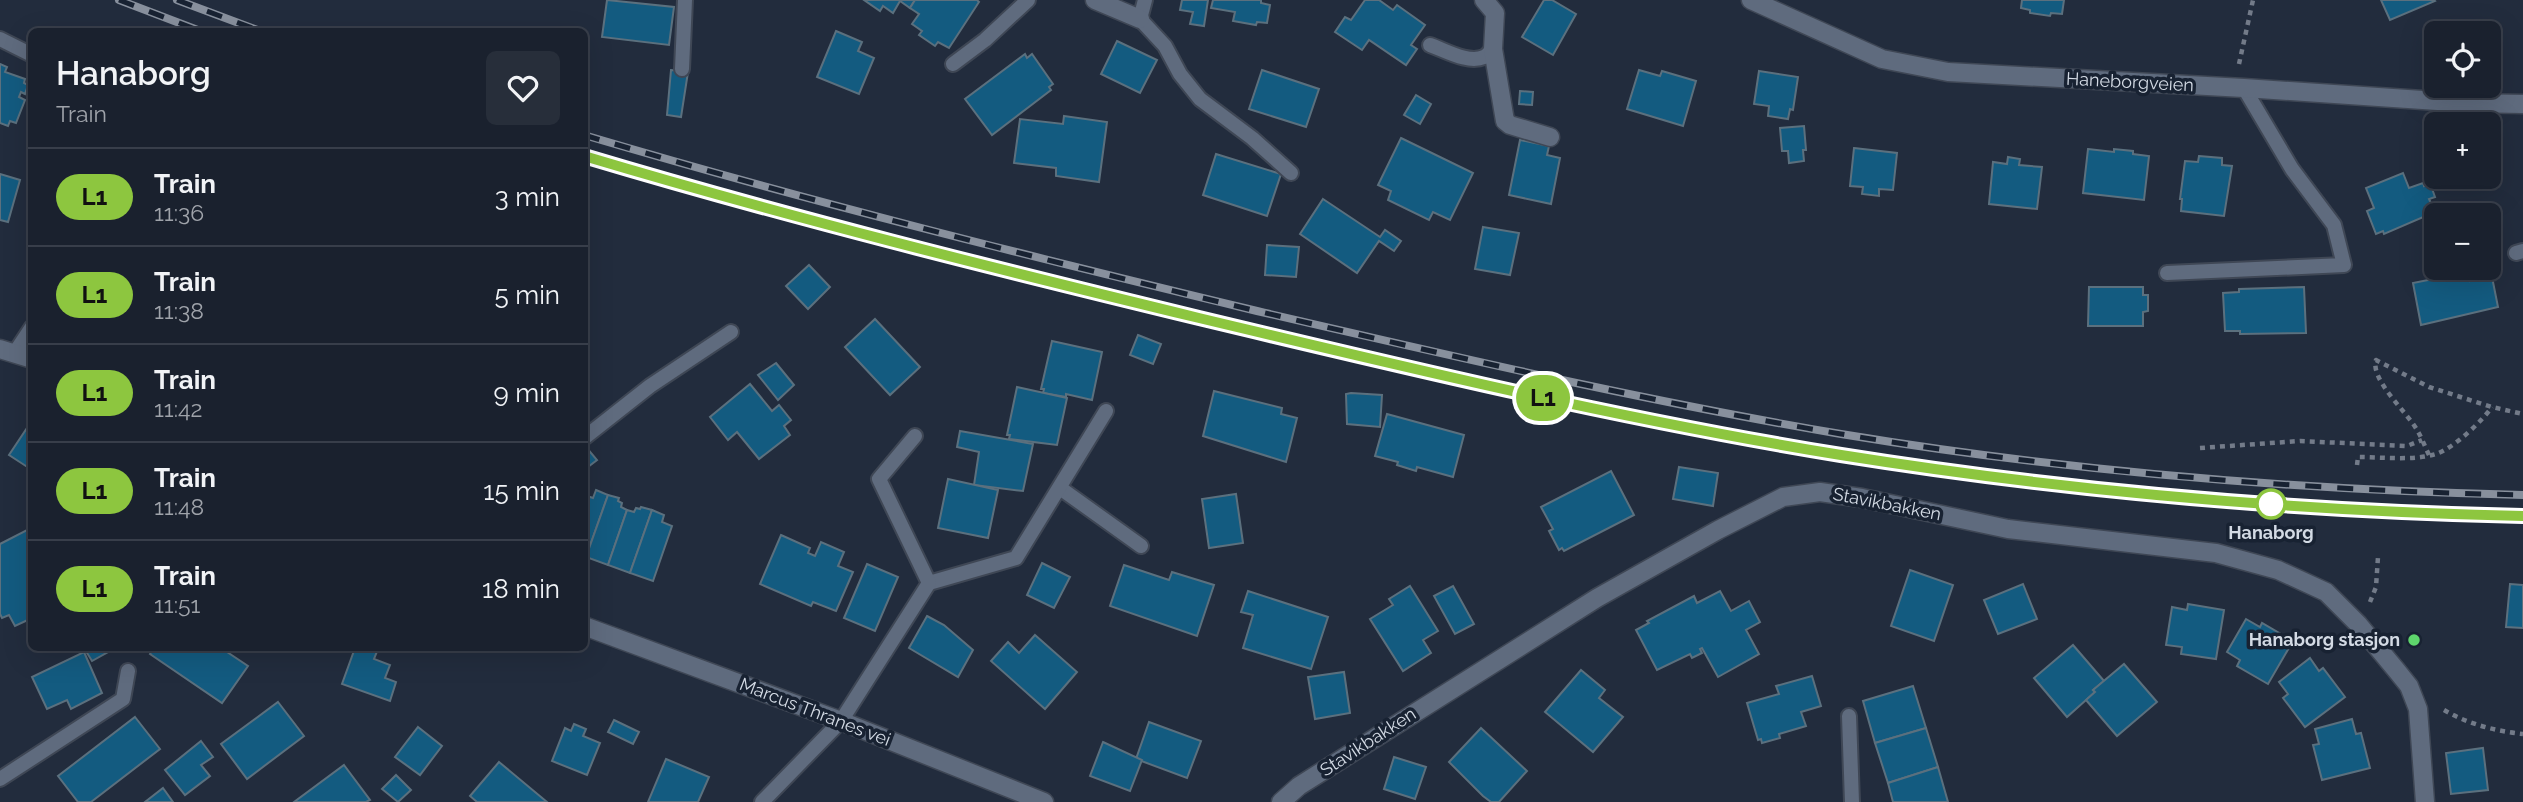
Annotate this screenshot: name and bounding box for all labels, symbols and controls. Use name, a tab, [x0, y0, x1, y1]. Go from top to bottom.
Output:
map controls	[2424, 21, 2501, 280]
button: locate	[2424, 21, 2501, 98]
button: heart	[486, 51, 560, 125]
text: Hanaborg	[56, 54, 211, 93]
street label: Haneborgveien	[2066, 68, 2194, 95]
text: Train	[56, 100, 107, 127]
button: +	[2424, 112, 2501, 189]
text: Train	[154, 169, 216, 199]
text: L1	[82, 182, 107, 211]
text: 3 min	[495, 182, 560, 212]
text: 11:36	[154, 199, 204, 226]
button: −	[2424, 203, 2501, 280]
text: Train	[154, 267, 216, 297]
text: L1	[82, 280, 107, 309]
text: 5 min	[494, 280, 560, 310]
text: 11:38	[154, 297, 204, 324]
text: Train	[154, 365, 216, 395]
line badge: L1	[1512, 375, 1574, 421]
text: L1	[82, 378, 107, 407]
text: 9 min	[493, 378, 560, 408]
text: L1	[1530, 383, 1556, 412]
text: 11:42	[154, 395, 203, 422]
text: Train	[154, 463, 216, 493]
text: L1	[82, 476, 107, 505]
text: 15 min	[483, 476, 560, 506]
street label: Stavikbakken	[1831, 483, 1943, 524]
marker: Hanaborg	[2256, 489, 2286, 519]
text: 11:48	[154, 493, 204, 520]
place label: Hanaborg	[2228, 522, 2314, 543]
text: Train	[154, 561, 216, 591]
text: L1	[82, 574, 107, 603]
text: 18 min	[482, 574, 560, 604]
text: 11:51	[154, 591, 200, 618]
place label: Hanaborg stasjon	[2249, 629, 2400, 650]
marker: Hanaborg stasjon	[2406, 632, 2422, 648]
street label: Marcus Thranes vei	[737, 673, 894, 750]
street label: Stavikbakken	[1316, 703, 1420, 780]

